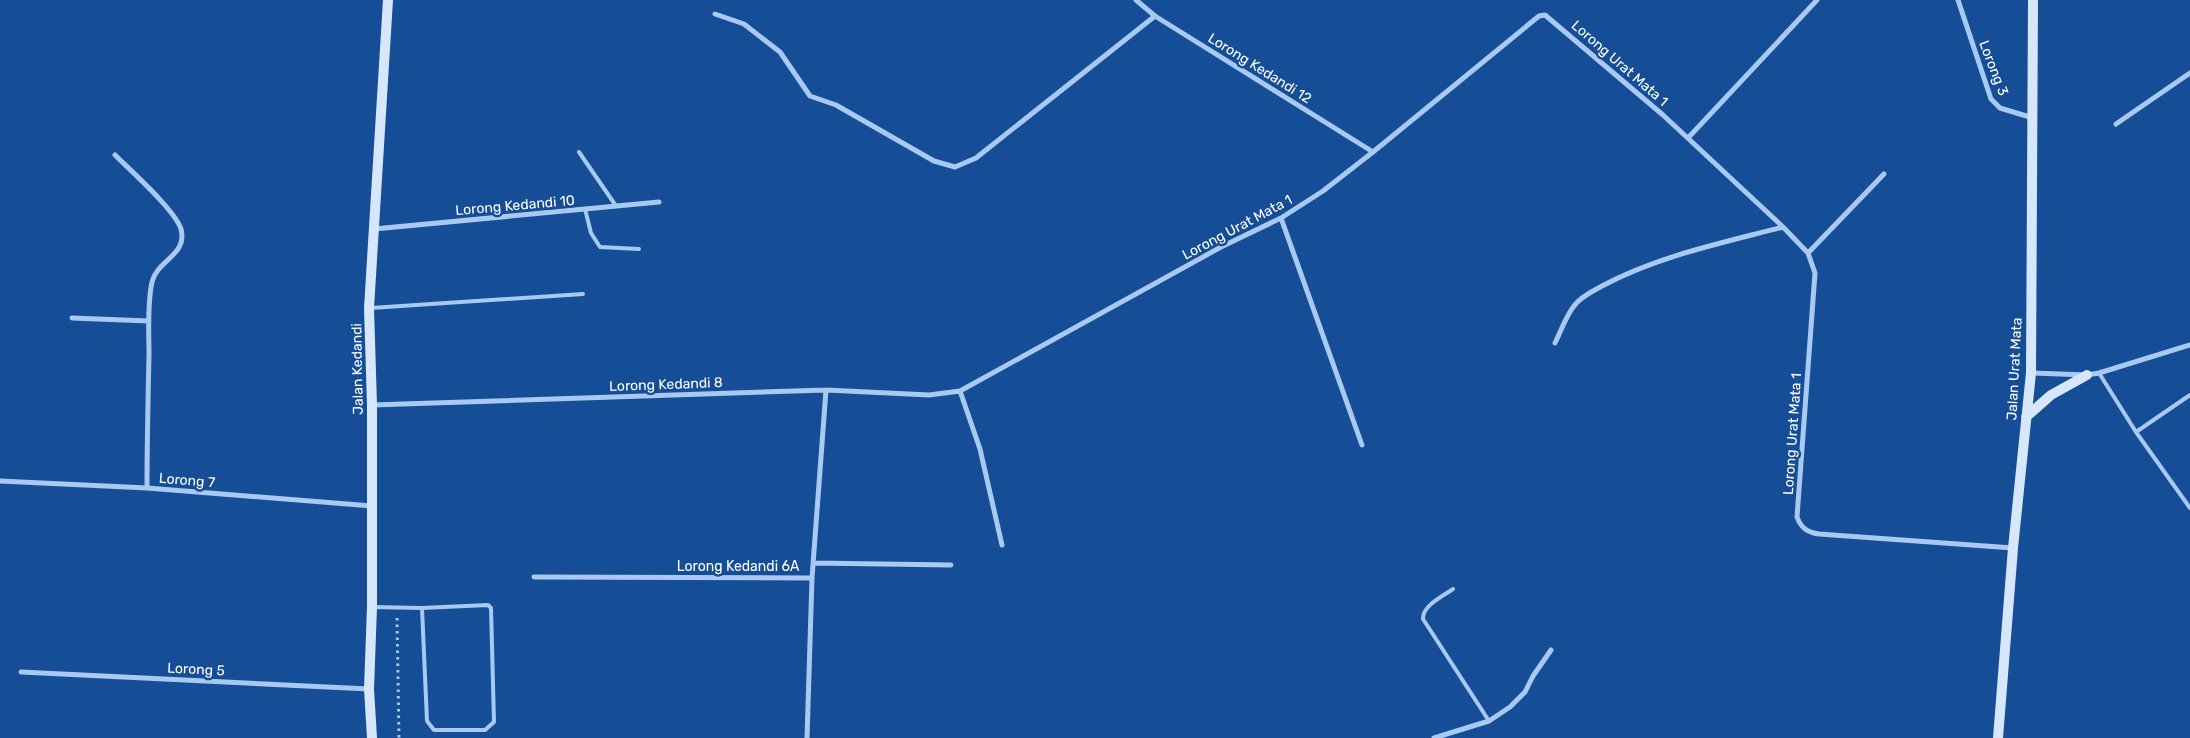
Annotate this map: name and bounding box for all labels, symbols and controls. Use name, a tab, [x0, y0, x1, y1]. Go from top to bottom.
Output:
street label: Lorong Urat Mata 1	[1568, 17, 1671, 110]
street label: Lorong Kedandi 12	[1205, 30, 1315, 107]
street label: Lorong 3	[1975, 38, 2012, 98]
street label: Lorong Urat Mata 1	[1179, 191, 1295, 264]
street label: Lorong Kedandi 10	[455, 192, 575, 219]
street label: Jalan Urat Mata	[2003, 317, 2026, 421]
street label: Jalan Kedandi	[348, 323, 367, 415]
street label: Lorong Urat Mata 1	[1780, 372, 1805, 496]
street label: Lorong Kedandi 8	[609, 374, 723, 395]
street label: Lorong 7	[158, 470, 216, 491]
street label: Lorong Kedandi 6A	[677, 558, 800, 575]
street label: Lorong 5	[167, 660, 225, 679]

